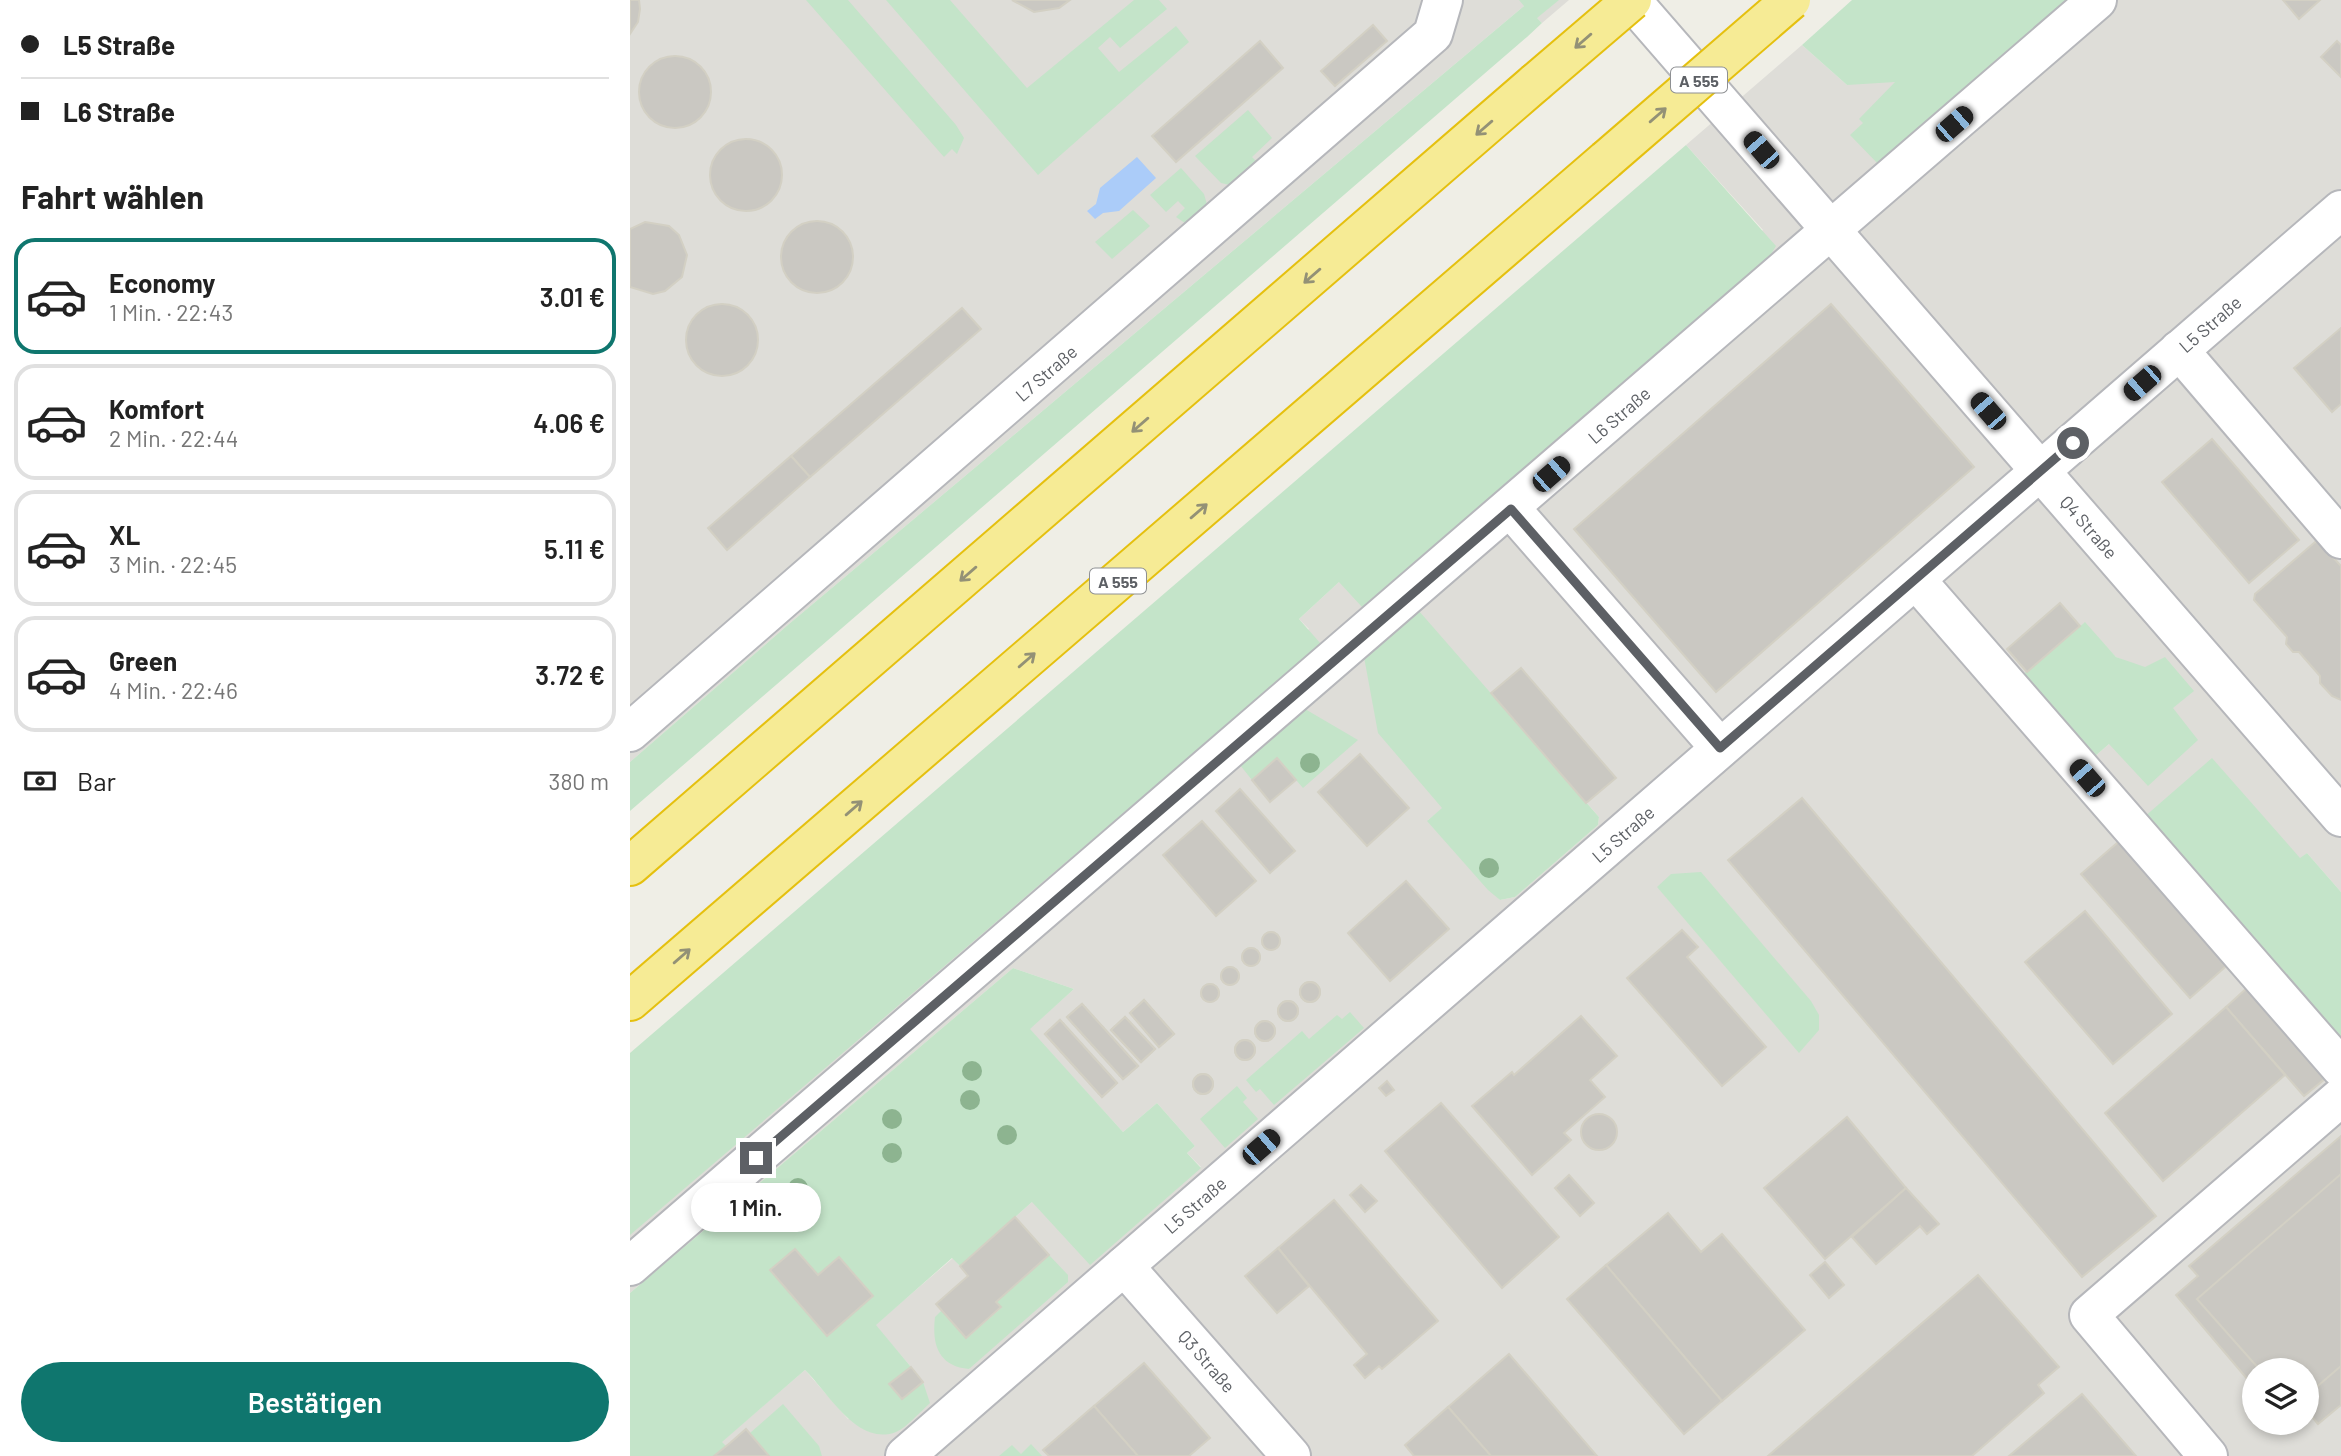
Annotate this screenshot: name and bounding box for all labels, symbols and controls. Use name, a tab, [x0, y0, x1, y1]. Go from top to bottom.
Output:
text: L5 Straße	[63, 29, 175, 60]
one-way arrow	[1575, 33, 1593, 49]
road number: A 555	[1671, 68, 1727, 92]
text: L6 Straße	[63, 96, 175, 127]
car	[1932, 102, 1977, 146]
one-way arrow	[1649, 107, 1666, 124]
one-way arrow	[1475, 120, 1493, 136]
car	[1740, 127, 1783, 173]
text: Fahrt wählen	[21, 177, 204, 215]
icon: car	[25, 265, 88, 328]
text: Economy	[109, 267, 215, 298]
one-way arrow	[1303, 268, 1321, 284]
text: 3.01 €	[540, 281, 605, 312]
street label: L5 Straße	[2174, 291, 2246, 357]
text: 1 Min. · 22:43	[109, 298, 233, 326]
street label: L7 Straße	[1011, 340, 1081, 406]
car	[2120, 361, 2165, 405]
street label: L6 Straße	[1583, 382, 1655, 448]
car	[1967, 388, 2010, 434]
icon: car	[25, 391, 88, 454]
text: Komfort	[109, 393, 204, 424]
text: 4.06 €	[533, 407, 605, 438]
one-way arrow	[1131, 417, 1149, 433]
text: 2 Min. · 22:44	[109, 424, 238, 452]
route start	[2057, 427, 2089, 459]
car	[1529, 452, 1574, 496]
street label: Q4 Straße	[2056, 491, 2122, 563]
one-way arrow	[1190, 503, 1208, 519]
icon: car	[25, 517, 88, 580]
text: XL	[109, 519, 140, 550]
text: 5.11 €	[544, 533, 605, 564]
text: 3 Min. · 22:45	[109, 550, 237, 578]
one-way arrow	[959, 566, 977, 582]
road number: A 555	[1090, 568, 1146, 594]
icon: car	[25, 643, 88, 706]
text: Green	[109, 645, 177, 676]
one-way arrow	[1017, 652, 1035, 667]
text: 3.72 €	[535, 659, 605, 690]
text: 4 Min. · 22:46	[109, 676, 238, 704]
car	[2066, 755, 2109, 801]
icon: cash	[21, 762, 59, 800]
text: Bar	[77, 765, 116, 796]
text: 380 m	[549, 767, 609, 795]
one-way arrow	[845, 800, 863, 816]
street label: L5 Straße	[1587, 801, 1659, 867]
one-way arrow	[672, 948, 690, 964]
car	[1239, 1125, 1284, 1169]
route end	[740, 1142, 772, 1174]
street label: L5 Straße	[1159, 1172, 1231, 1238]
callout: 1 Min.	[691, 1182, 821, 1232]
text: 1 Min.	[729, 1193, 783, 1221]
street label: Q3 Straße	[1174, 1325, 1240, 1397]
map controls	[2242, 1358, 2319, 1435]
button: layers	[2242, 1358, 2319, 1435]
button: Bestätigen	[21, 1362, 609, 1442]

